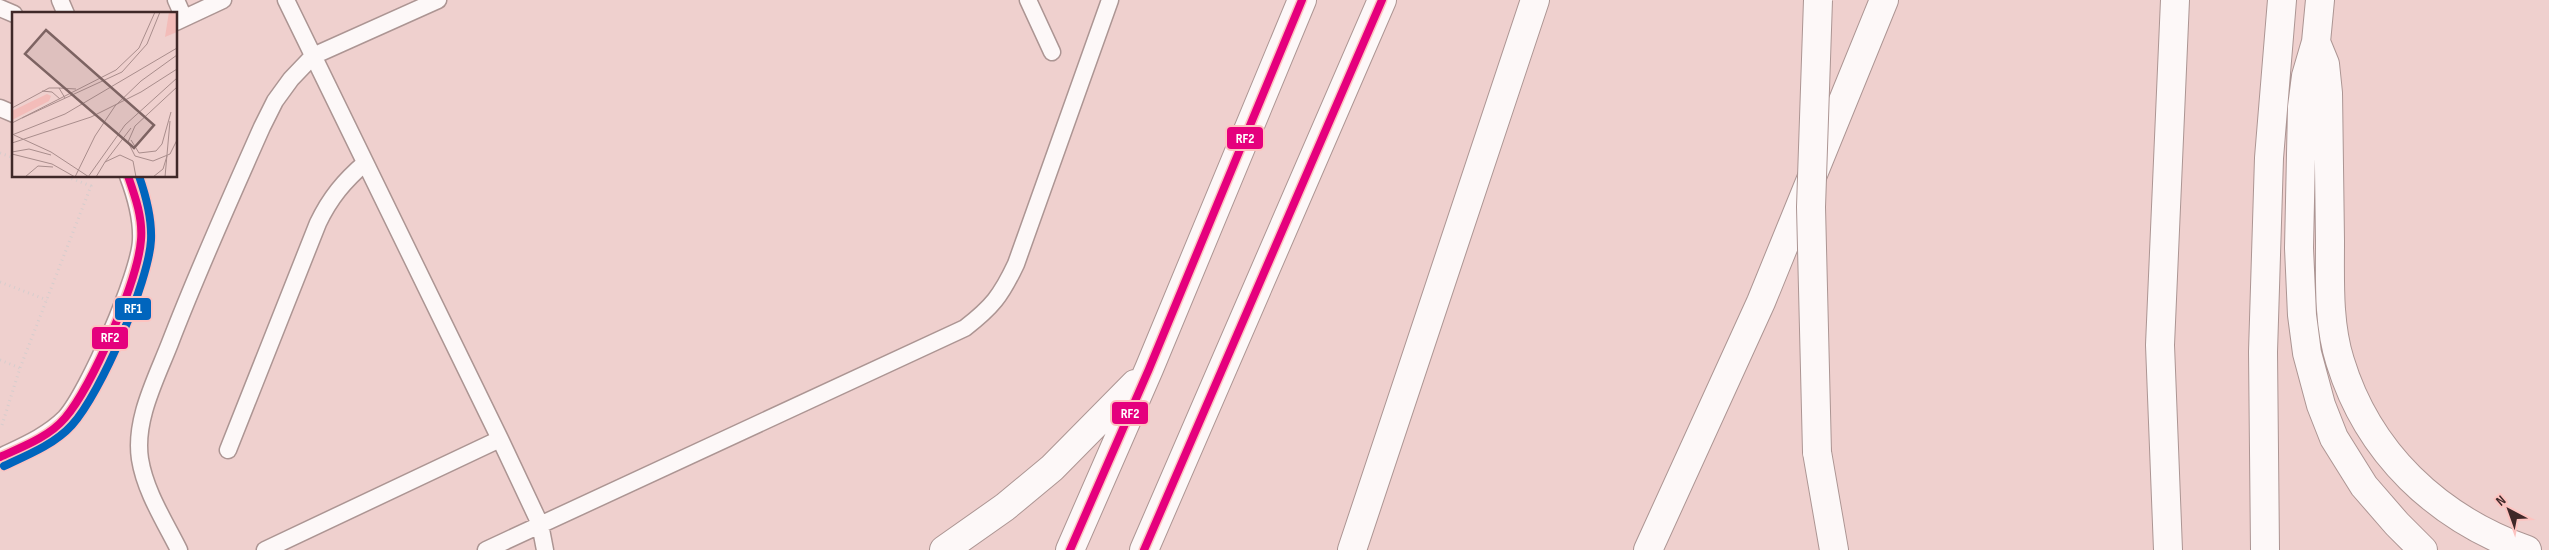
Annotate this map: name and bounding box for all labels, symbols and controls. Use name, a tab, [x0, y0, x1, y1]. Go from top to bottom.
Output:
inset map	[12, 12, 178, 178]
line badge: RF2	[1226, 126, 1264, 150]
text: RF2	[1236, 130, 1254, 147]
line badge: RF1	[114, 297, 152, 321]
text: RF1	[124, 300, 143, 317]
line badge: RF2	[91, 326, 129, 350]
text: RF2	[101, 329, 119, 346]
line badge: RF2	[1111, 401, 1149, 425]
text: RF2	[1121, 405, 1139, 422]
north arrow	[2484, 485, 2534, 535]
text: N	[2492, 492, 2509, 509]

